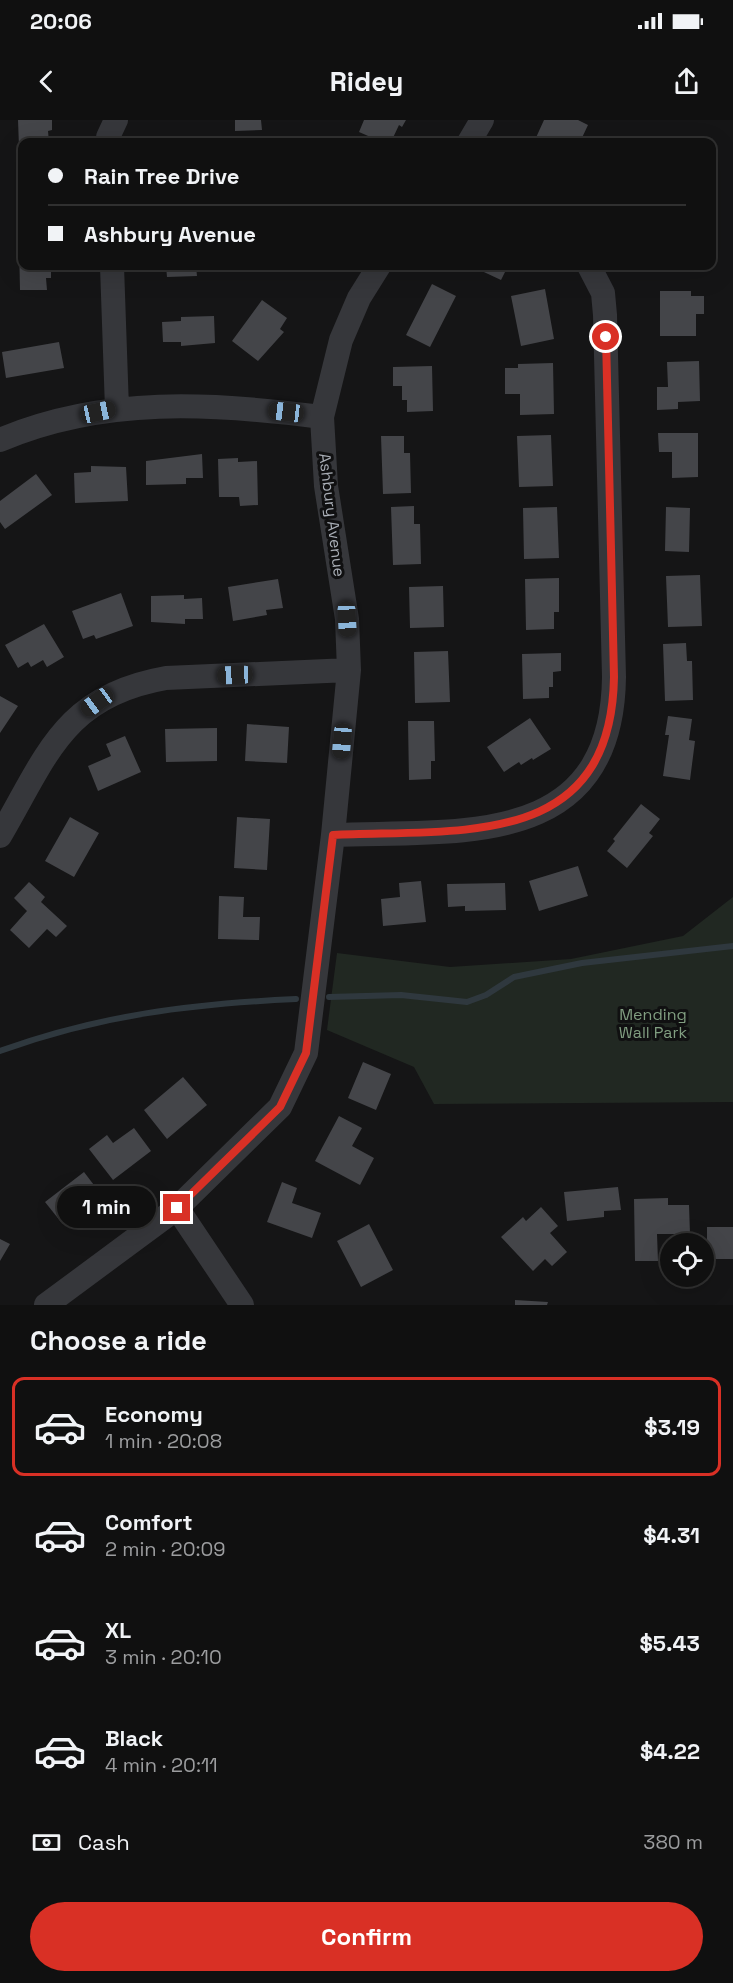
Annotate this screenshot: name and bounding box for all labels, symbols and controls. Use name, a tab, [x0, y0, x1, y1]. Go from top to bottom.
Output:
text: 20:06	[30, 7, 92, 35]
text: Ridey	[330, 64, 403, 99]
icon: back	[30, 65, 63, 98]
icon: share	[670, 65, 703, 98]
text: Rain Tree Drive	[84, 162, 239, 190]
text: Ashbury Avenue	[84, 220, 256, 248]
route start	[592, 323, 619, 350]
car	[79, 399, 117, 425]
car	[267, 401, 305, 423]
street label: Ashbury Avenue	[314, 452, 350, 578]
car	[337, 601, 357, 637]
car	[217, 665, 253, 685]
car	[77, 684, 117, 720]
car	[331, 722, 353, 760]
park label: Mending Wall Park	[619, 1004, 688, 1043]
callout: 1 min	[57, 1187, 156, 1229]
text: 1 min	[82, 1194, 131, 1220]
route end	[163, 1194, 190, 1221]
map controls	[660, 1233, 714, 1287]
button: locate	[660, 1233, 714, 1287]
text: Choose a ride	[30, 1323, 207, 1358]
icon: car	[33, 1400, 87, 1454]
text: Economy	[105, 1400, 203, 1428]
text: $3.19	[644, 1413, 700, 1441]
text: 1 min · 20:08	[105, 1428, 222, 1454]
icon: car	[33, 1508, 87, 1562]
text: Comfort	[105, 1508, 193, 1536]
text: $4.31	[643, 1521, 700, 1549]
text: 2 min · 20:09	[105, 1536, 226, 1562]
icon: car	[33, 1616, 87, 1670]
text: XL	[105, 1616, 131, 1644]
text: $5.43	[640, 1629, 700, 1657]
text: 3 min · 20:10	[105, 1644, 222, 1670]
icon: car	[33, 1724, 87, 1778]
text: Black	[105, 1724, 163, 1752]
text: $4.22	[640, 1737, 700, 1765]
text: 4 min · 20:11	[105, 1752, 218, 1778]
icon: cash	[30, 1826, 63, 1859]
text: Cash	[78, 1828, 130, 1856]
text: 380 m	[643, 1829, 703, 1855]
button: Confirm	[30, 1902, 703, 1971]

